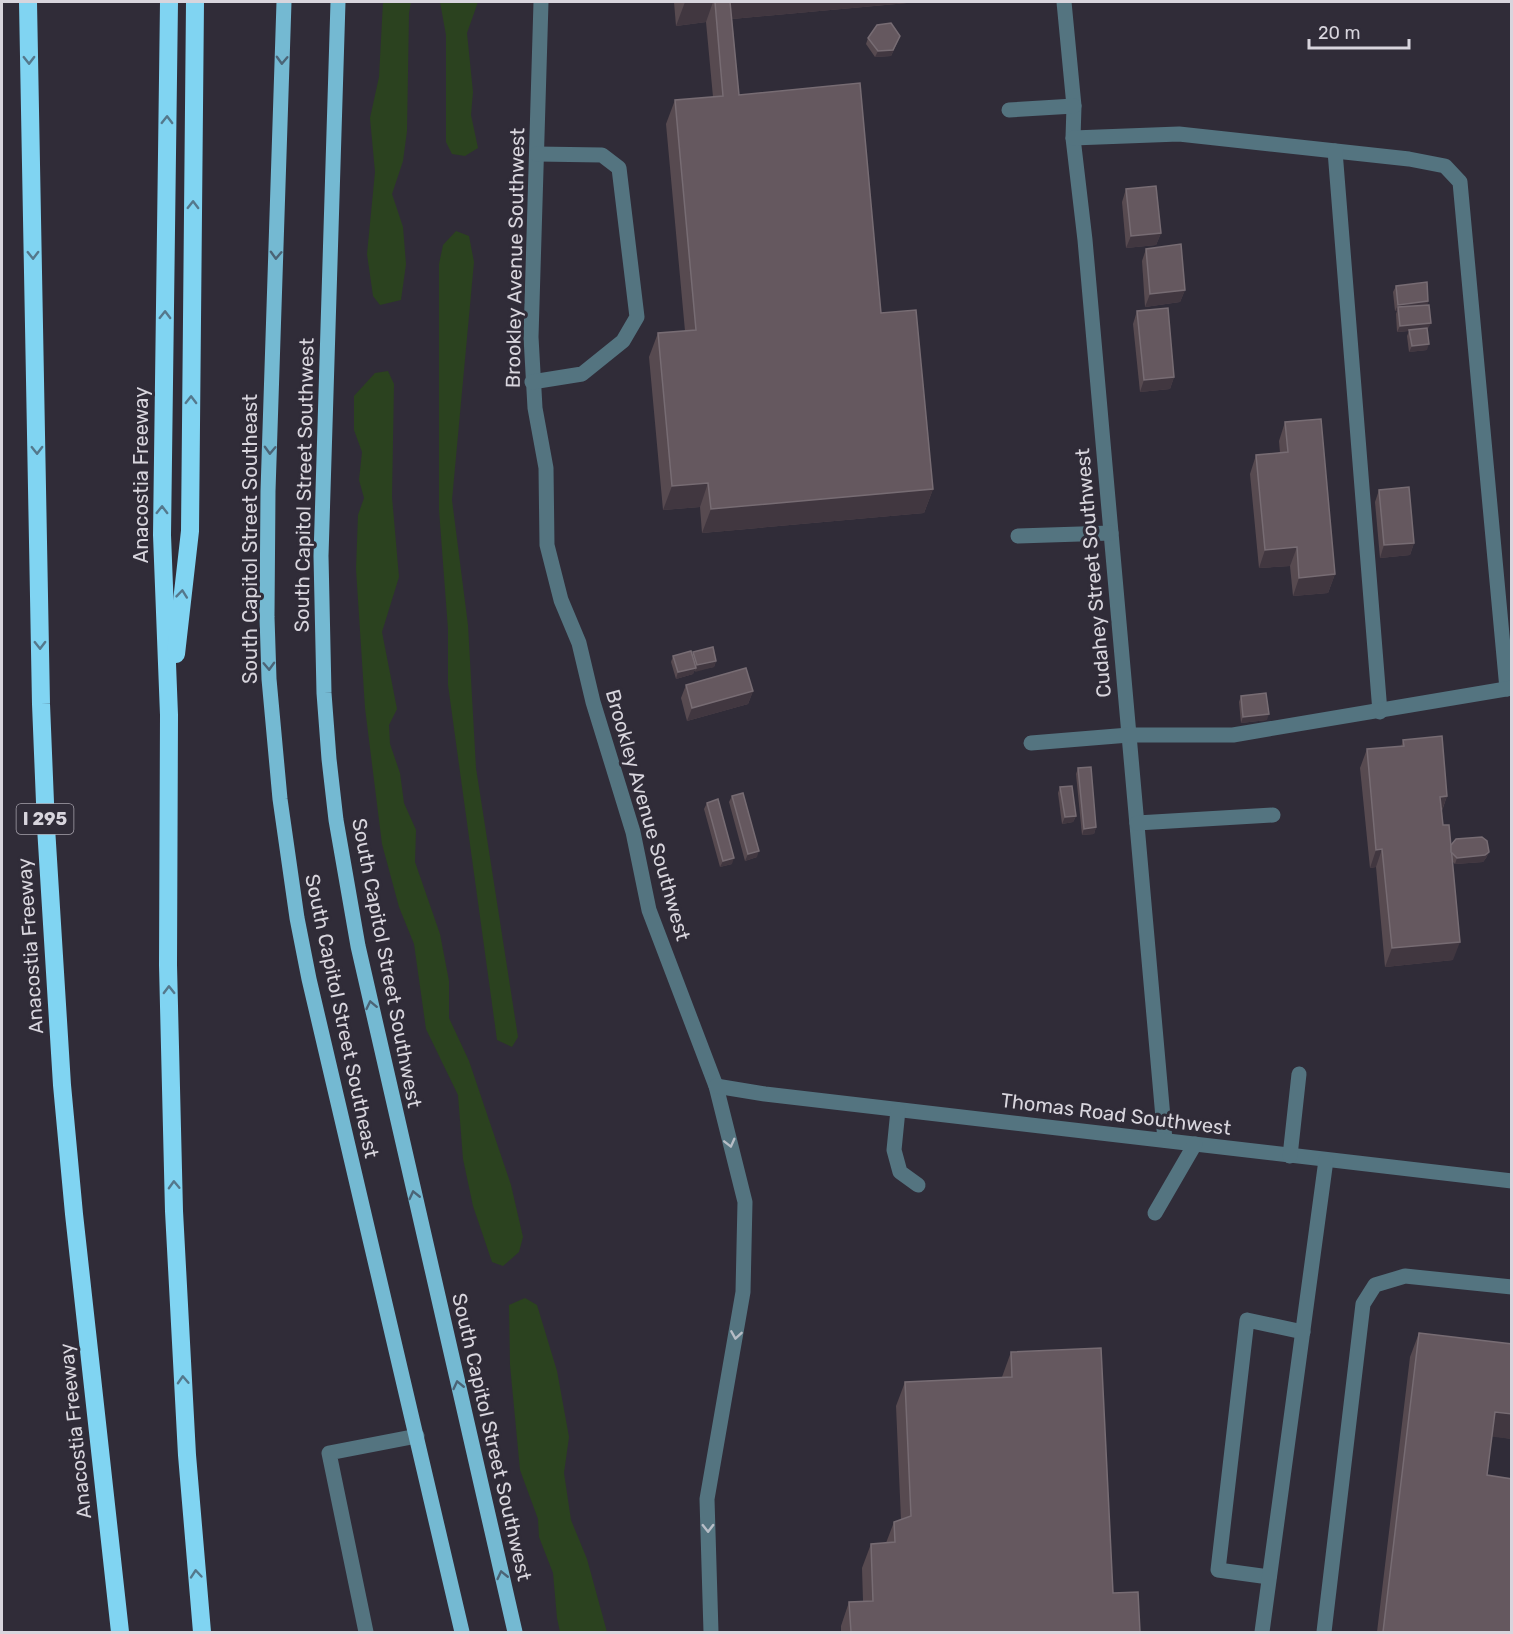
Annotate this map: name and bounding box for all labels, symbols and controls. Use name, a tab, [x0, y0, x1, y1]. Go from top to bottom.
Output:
scale bar	[1309, 12, 1410, 50]
text: 20 m	[1318, 22, 1360, 44]
one-way arrow	[23, 55, 36, 64]
one-way arrow	[276, 55, 289, 64]
one-way arrow	[161, 115, 173, 124]
street label: Brookley Avenue Southwest	[501, 127, 529, 388]
one-way arrow	[187, 200, 199, 209]
one-way arrow	[27, 250, 39, 259]
one-way arrow	[270, 250, 282, 259]
one-way arrow	[159, 310, 171, 319]
street label: South Capitol Street Southwest	[289, 337, 319, 632]
street label: Anacostia Freeway	[129, 387, 153, 563]
street label: South Capitol Street Southeast	[238, 394, 262, 684]
one-way arrow	[185, 395, 197, 404]
one-way arrow	[31, 445, 43, 454]
one-way arrow	[263, 445, 276, 454]
street label: Cudahey Street Southwest	[1070, 447, 1116, 699]
one-way arrow	[156, 505, 169, 514]
one-way arrow	[176, 590, 188, 599]
one-way arrow	[34, 640, 46, 649]
one-way arrow	[263, 661, 275, 670]
street label: Brookley Avenue Southwest	[601, 687, 695, 944]
road number: I 295	[16, 804, 74, 834]
street label: South Capitol Street Southwest	[347, 816, 427, 1110]
street label: Anacostia Freeway	[12, 857, 48, 1035]
street label: South Capitol Street Southeast	[300, 872, 384, 1160]
one-way arrow	[162, 986, 175, 995]
one-way arrow	[365, 1001, 378, 1011]
street label: Thomas Road Southwest	[999, 1088, 1233, 1140]
one-way arrow	[723, 1138, 736, 1148]
one-way arrow	[167, 1180, 180, 1189]
one-way arrow	[409, 1191, 422, 1201]
street label: South Capitol Street Southwest	[447, 1291, 537, 1583]
one-way arrow	[730, 1331, 742, 1340]
street label: Anacostia Freeway	[54, 1342, 96, 1520]
one-way arrow	[177, 1375, 190, 1384]
one-way arrow	[453, 1381, 466, 1391]
one-way arrow	[702, 1523, 714, 1532]
one-way arrow	[190, 1570, 203, 1579]
one-way arrow	[496, 1571, 509, 1581]

